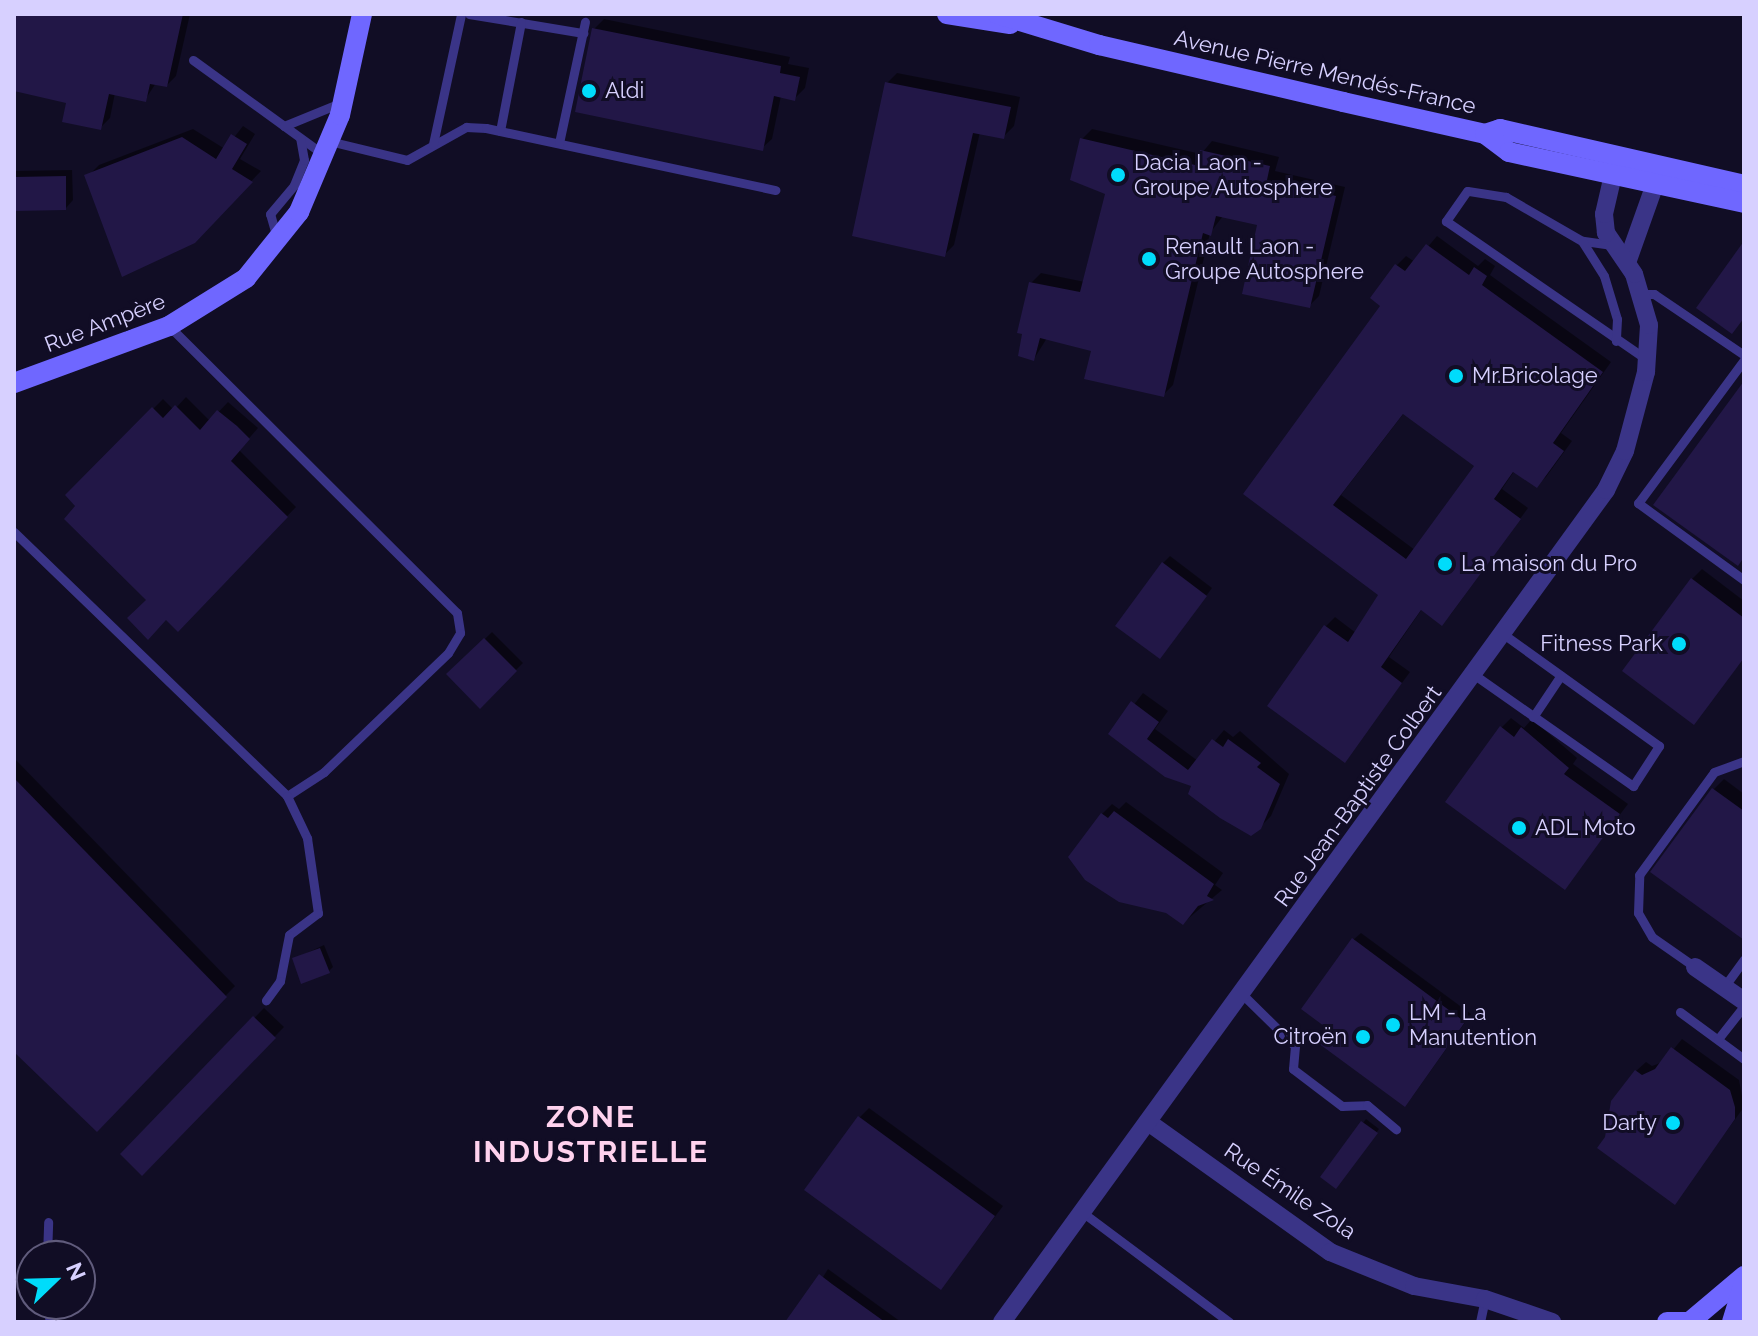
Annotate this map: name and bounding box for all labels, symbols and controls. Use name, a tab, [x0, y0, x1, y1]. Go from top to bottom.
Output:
street label: Avenue Pierre Mendés-France	[1172, 24, 1478, 120]
place label: Aldi	[605, 78, 644, 104]
marker: Aldi	[580, 82, 598, 100]
place label: Dacia Laon - Groupe Autosphere	[1134, 149, 1334, 200]
marker: Dacia Laon - Groupe Autosphere	[1109, 166, 1127, 184]
place label: Renault Laon - Groupe Autosphere	[1165, 233, 1365, 284]
marker: Renault Laon - Groupe Autosphere	[1140, 250, 1158, 268]
street label: Rue Ampère	[41, 288, 169, 358]
place label: Mr.Bricolage	[1472, 363, 1598, 389]
marker: Mr.Bricolage	[1447, 367, 1465, 385]
place label: La maison du Pro	[1461, 551, 1637, 577]
marker: La maison du Pro	[1436, 555, 1454, 573]
place label: Fitness Park	[1540, 631, 1663, 657]
marker: Fitness Park	[1670, 635, 1688, 653]
street label: Rue Jean-Baptiste Colbert	[1269, 680, 1447, 912]
place label: ADL Moto	[1535, 815, 1636, 841]
marker: ADL Moto	[1510, 819, 1528, 837]
place label: LM - La Manutention	[1409, 999, 1537, 1050]
marker: LM - La Manutention	[1384, 1016, 1402, 1034]
place label: Citroën	[1274, 1024, 1347, 1050]
marker: Citroën	[1354, 1028, 1372, 1046]
district label: ZONE INDUSTRIELLE	[473, 1099, 709, 1170]
place label: Darty	[1602, 1110, 1657, 1136]
marker: Darty	[1664, 1114, 1682, 1132]
street label: Rue Émile Zola	[1219, 1137, 1361, 1245]
north arrow	[16, 1240, 96, 1320]
text: N	[61, 1259, 91, 1284]

